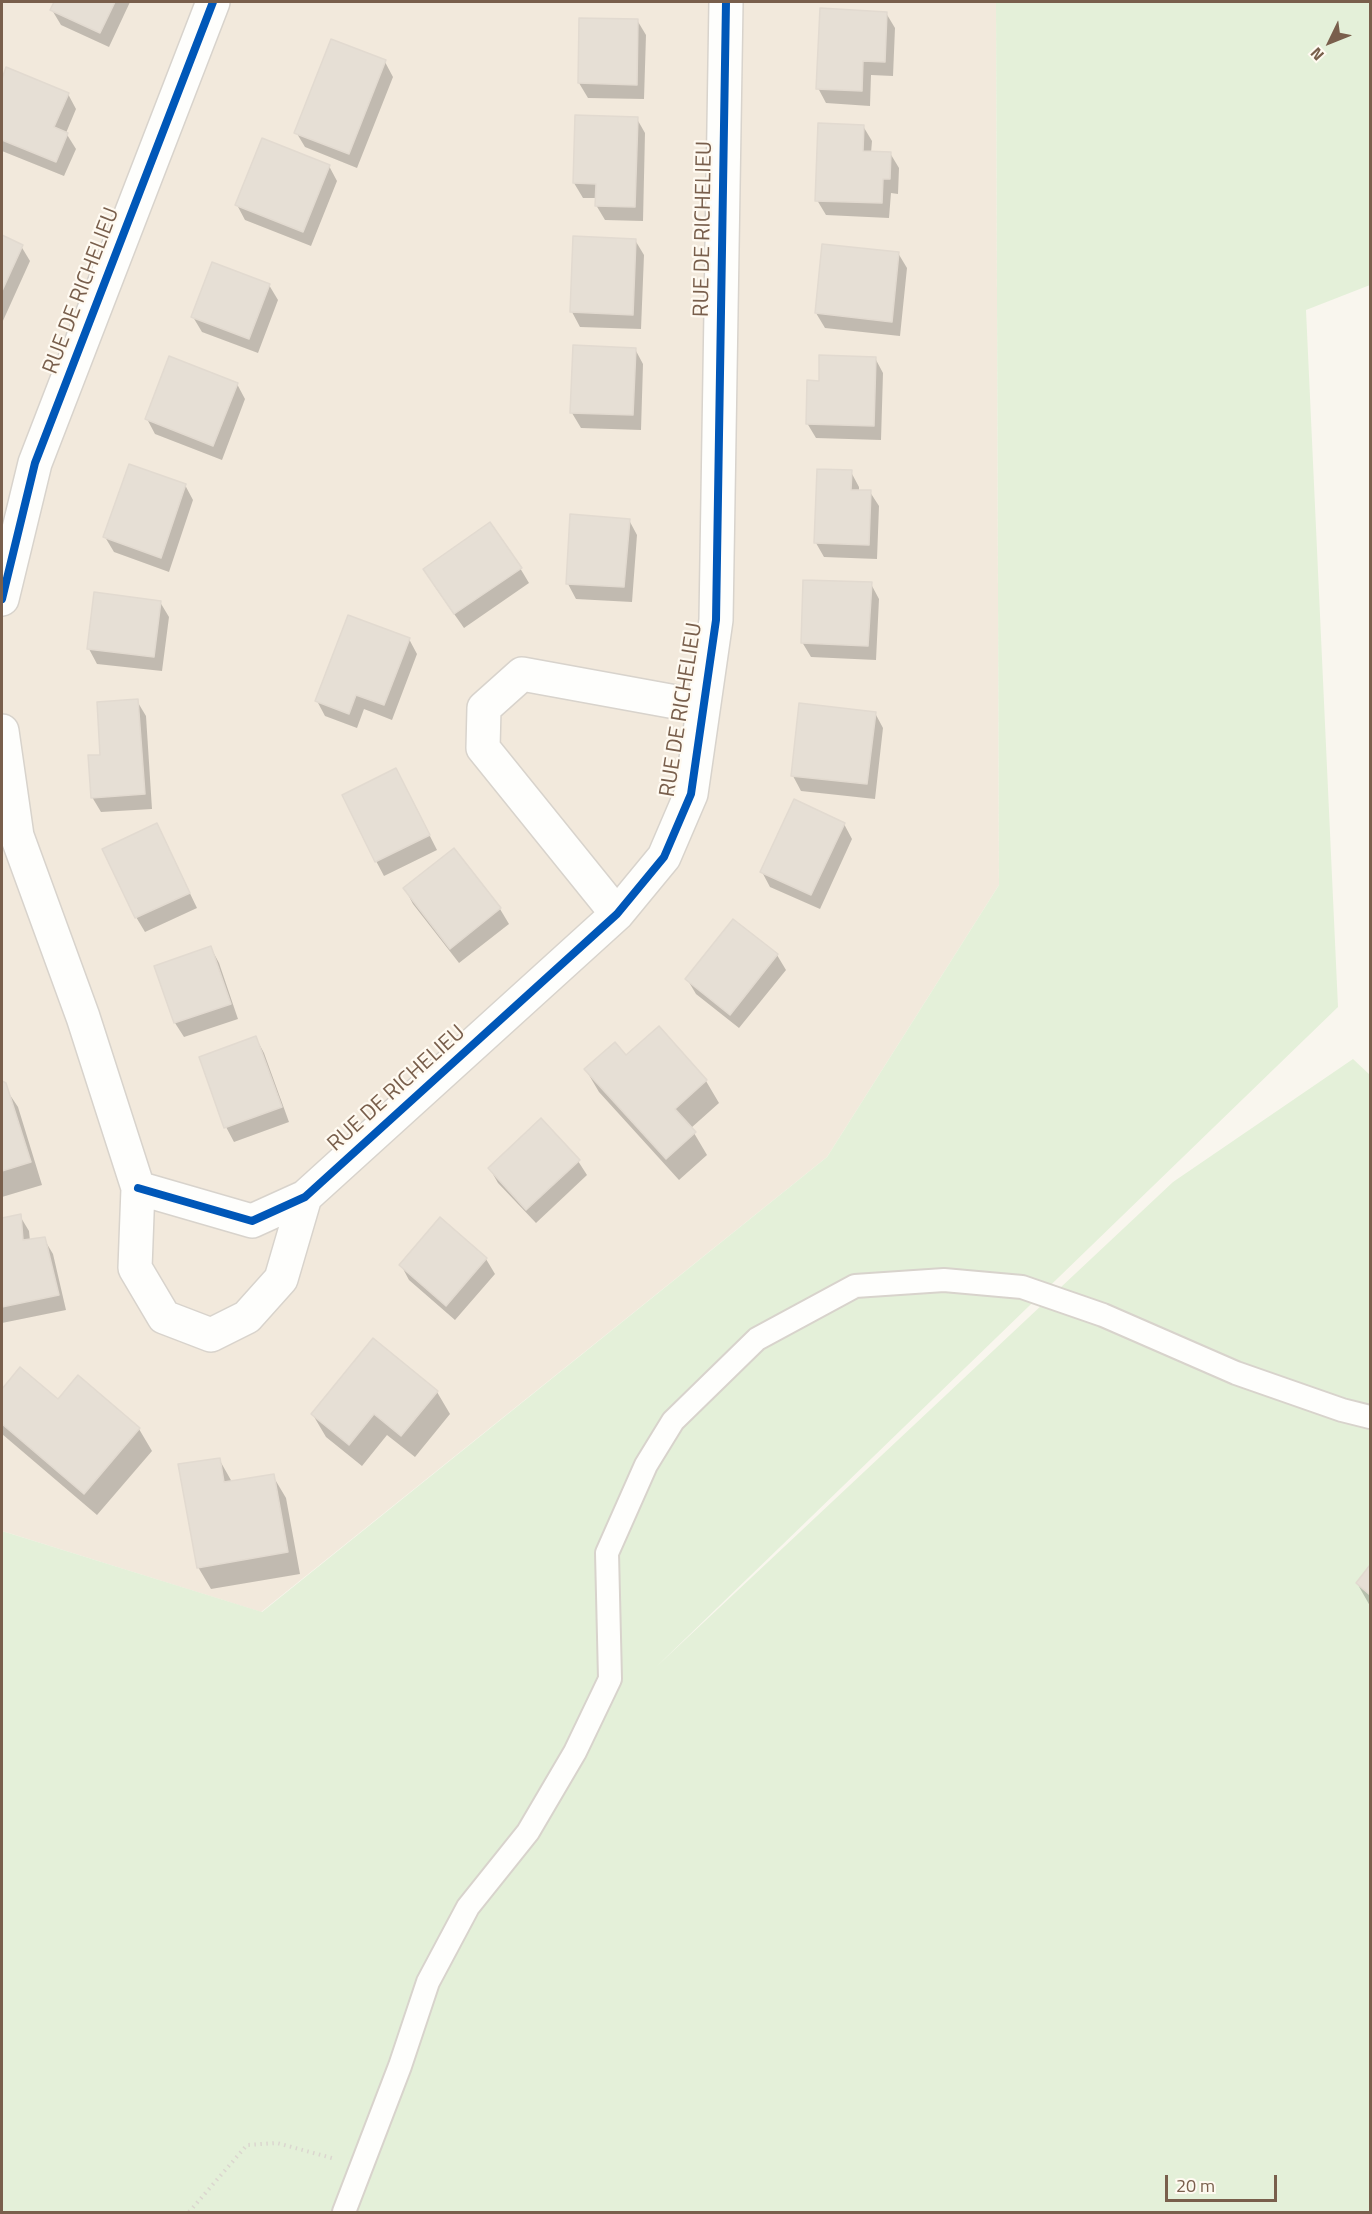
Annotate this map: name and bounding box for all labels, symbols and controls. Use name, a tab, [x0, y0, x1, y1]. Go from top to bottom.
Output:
north arrow	[1300, 12, 1360, 72]
text: N	[1304, 42, 1329, 67]
street label: RUE DE RICHELIEU	[689, 141, 719, 317]
street label: RUE DE RICHELIEU	[38, 204, 126, 378]
street label: RUE DE RICHELIEU	[655, 621, 709, 799]
street label: RUE DE RICHELIEU	[323, 1020, 471, 1158]
scale bar	[1168, 2163, 1280, 2201]
text: 20 m	[1176, 2172, 1215, 2199]

